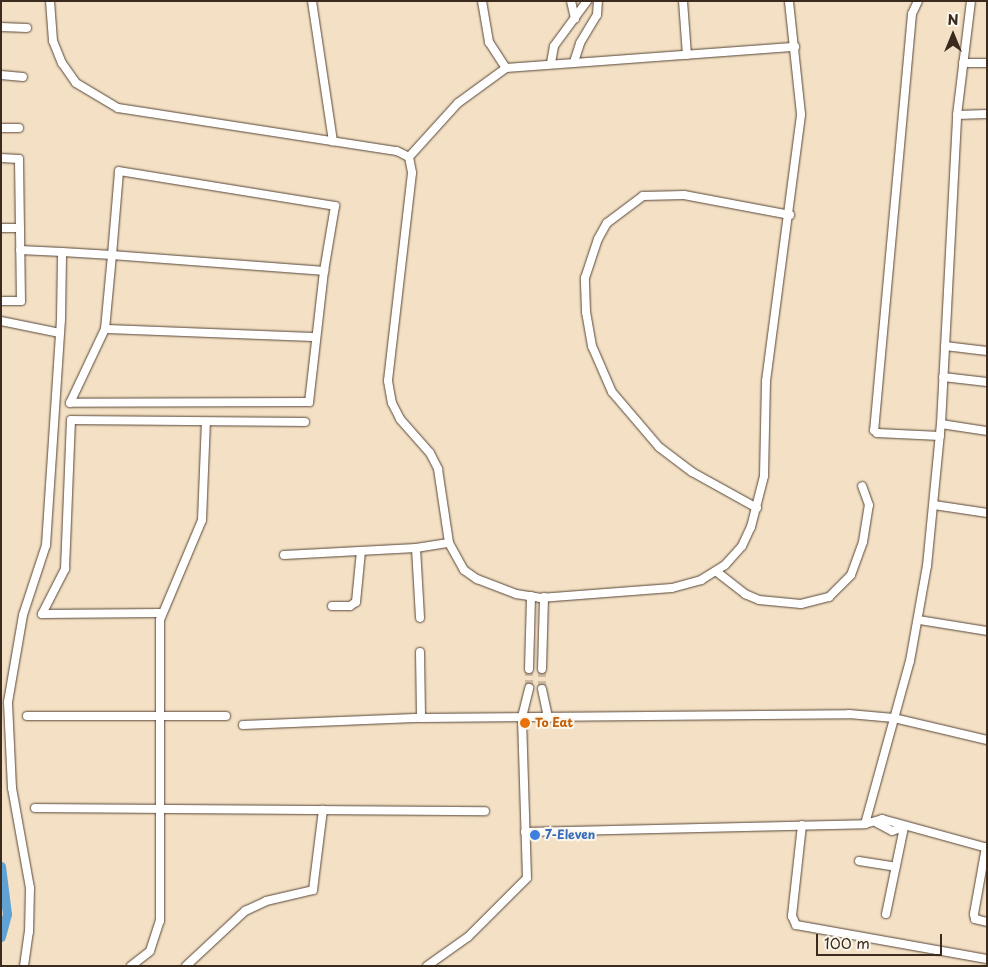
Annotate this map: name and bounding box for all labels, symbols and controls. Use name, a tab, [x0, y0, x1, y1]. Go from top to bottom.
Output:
text: N	[947, 9, 959, 30]
north arrow	[928, 10, 978, 60]
place label: To Eat	[535, 716, 574, 730]
marker: To Eat	[519, 717, 531, 729]
place label: 7-Eleven	[545, 828, 595, 842]
marker: 7-Eleven	[529, 829, 541, 841]
scale bar	[818, 924, 944, 956]
text: 100 m	[824, 931, 870, 954]

